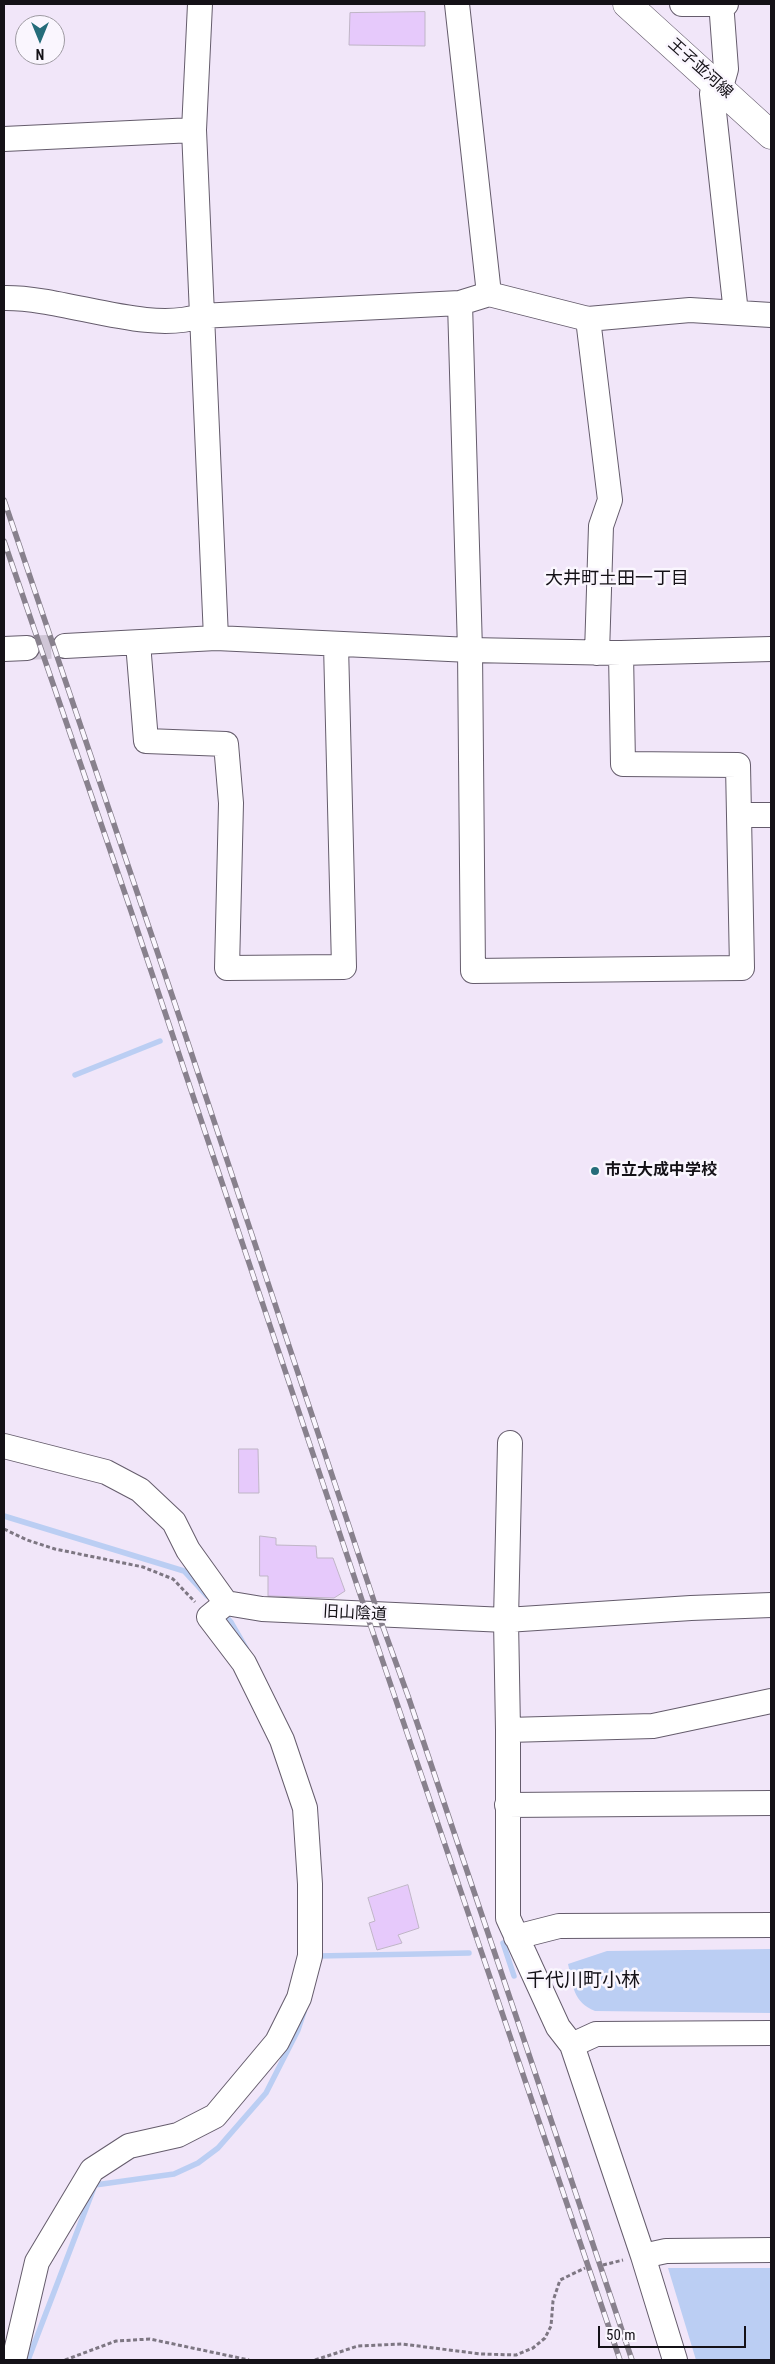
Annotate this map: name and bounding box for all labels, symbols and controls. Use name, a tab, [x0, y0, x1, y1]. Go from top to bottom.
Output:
north arrow	[15, 15, 65, 65]
street label: 王子並河線	[664, 35, 736, 103]
text: N	[36, 46, 44, 62]
district label: 大井町土田一丁目	[545, 568, 689, 590]
place label: 市立大成中学校	[605, 1161, 717, 1181]
marker: 市立大成中学校	[589, 1165, 601, 1177]
street label: 旧山陰道	[323, 1603, 387, 1625]
district label: 千代川町小林	[526, 1970, 640, 1992]
scale bar	[600, 2316, 748, 2348]
text: 50 m	[606, 2326, 636, 2344]

